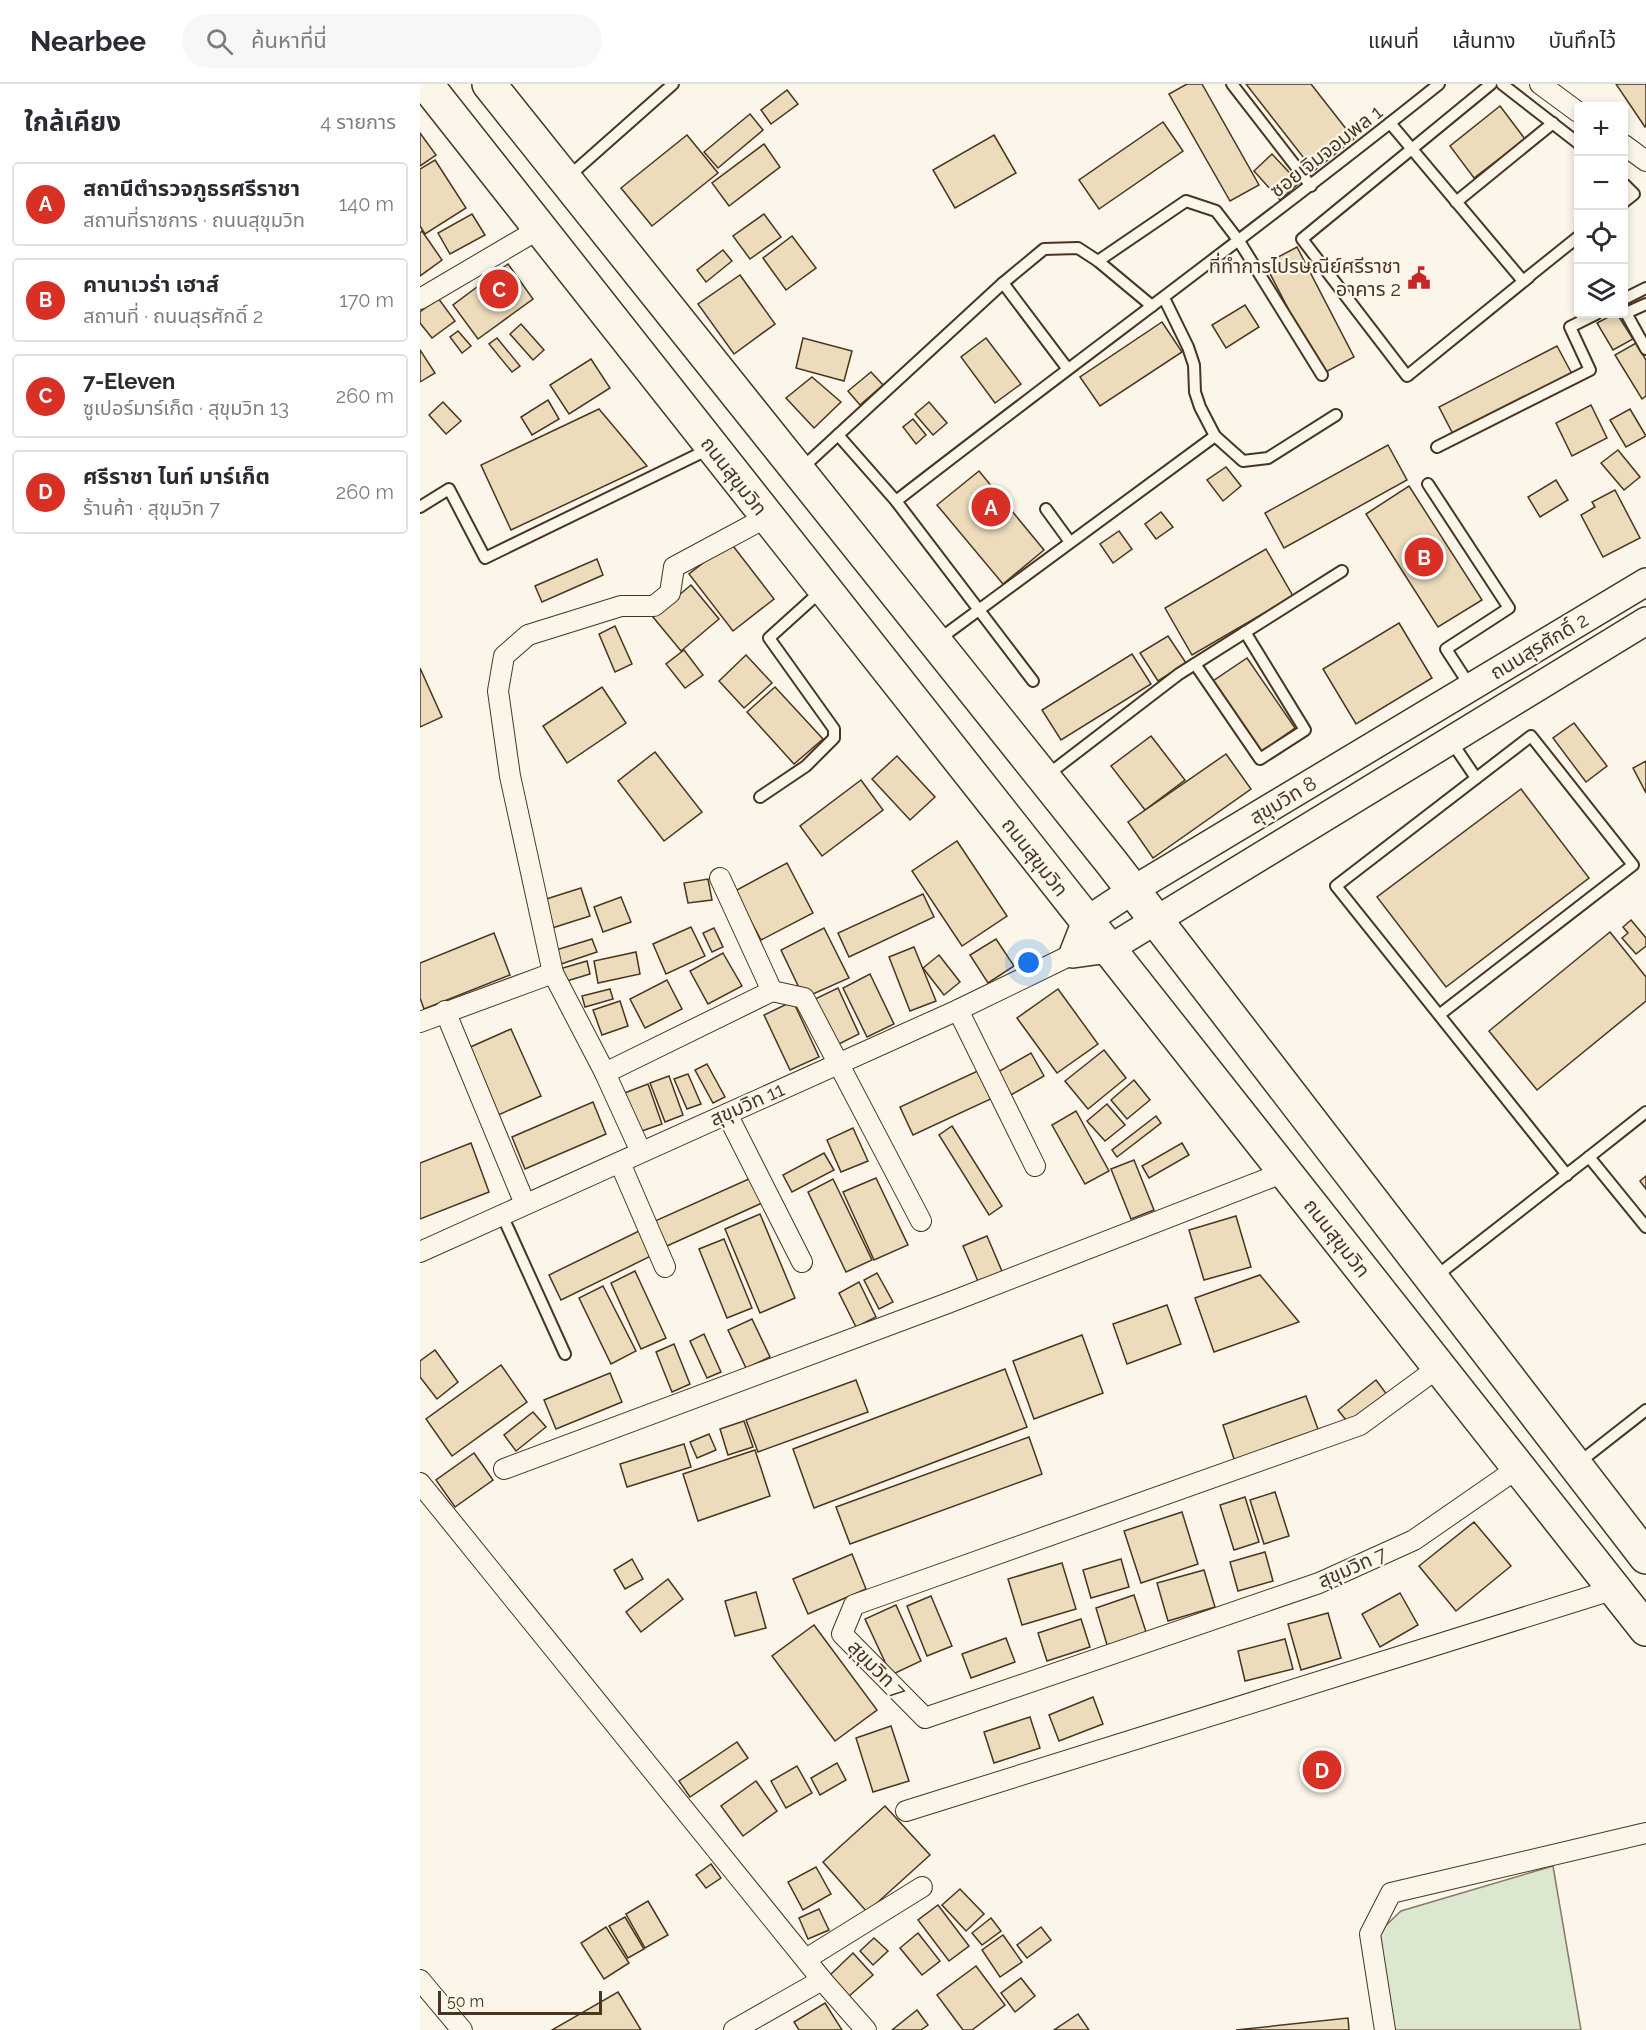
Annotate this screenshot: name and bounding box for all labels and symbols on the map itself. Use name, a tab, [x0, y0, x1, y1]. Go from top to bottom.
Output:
street label: ซอยเจิมจอมพล 1	[1265, 99, 1387, 202]
place label: ที่ทำการไปรษณีย์ศรีราชา อาคาร 2	[1209, 252, 1401, 301]
public building icon: ที่ทำการไปรษณีย์ศรีราชา อาคาร 2	[1406, 265, 1432, 291]
pin: C	[480, 266, 518, 312]
street label: ถนนสุขุมวิท	[696, 432, 772, 520]
pin: A	[972, 484, 1010, 530]
pin: B	[1404, 534, 1444, 580]
street label: ถนนสุรศักดิ์ 2	[1486, 607, 1592, 685]
street label: สุขุมวิท 8	[1245, 771, 1321, 829]
street label: ถนนสุขุมวิท	[997, 813, 1073, 901]
your location	[1014, 948, 1043, 977]
street label: สุขุมวิท 11	[706, 1077, 788, 1131]
street label: ถนนสุขุมวิท	[1299, 1194, 1375, 1282]
street label: สุขุมวิท 7	[1314, 1541, 1390, 1593]
street label: สุขุมวิท 7	[843, 1635, 911, 1703]
pin: D	[1302, 1748, 1342, 1792]
scale bar	[438, 1988, 602, 2016]

